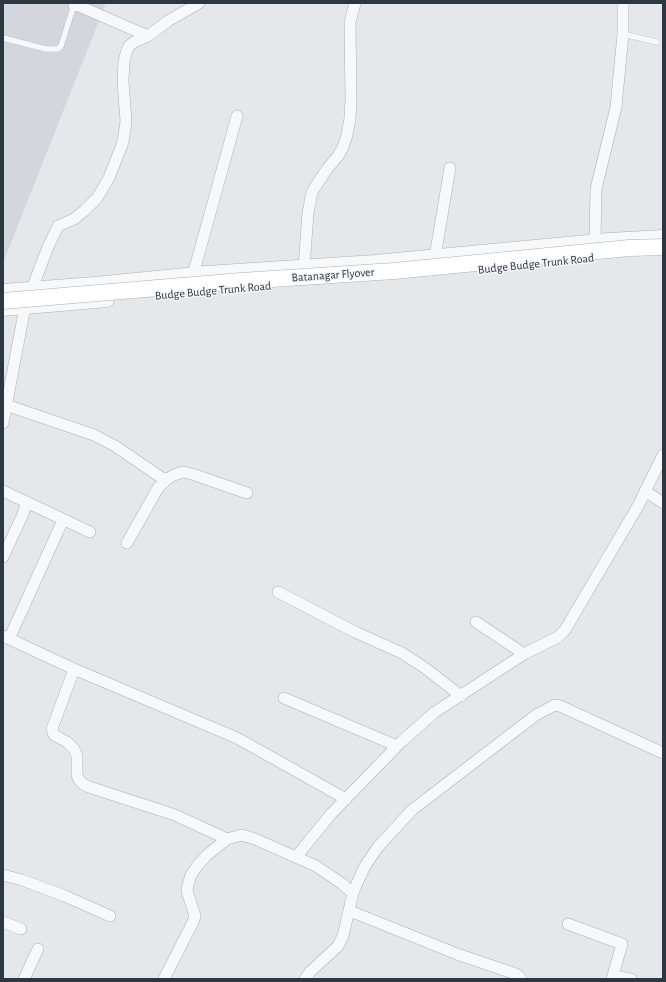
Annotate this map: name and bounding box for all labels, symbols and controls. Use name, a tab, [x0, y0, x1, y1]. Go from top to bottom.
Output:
street label: Budge Budge Trunk Road	[477, 251, 595, 277]
street label: Batanagar Flyover	[291, 265, 375, 285]
street label: Budge Budge Trunk Road	[154, 279, 272, 303]

